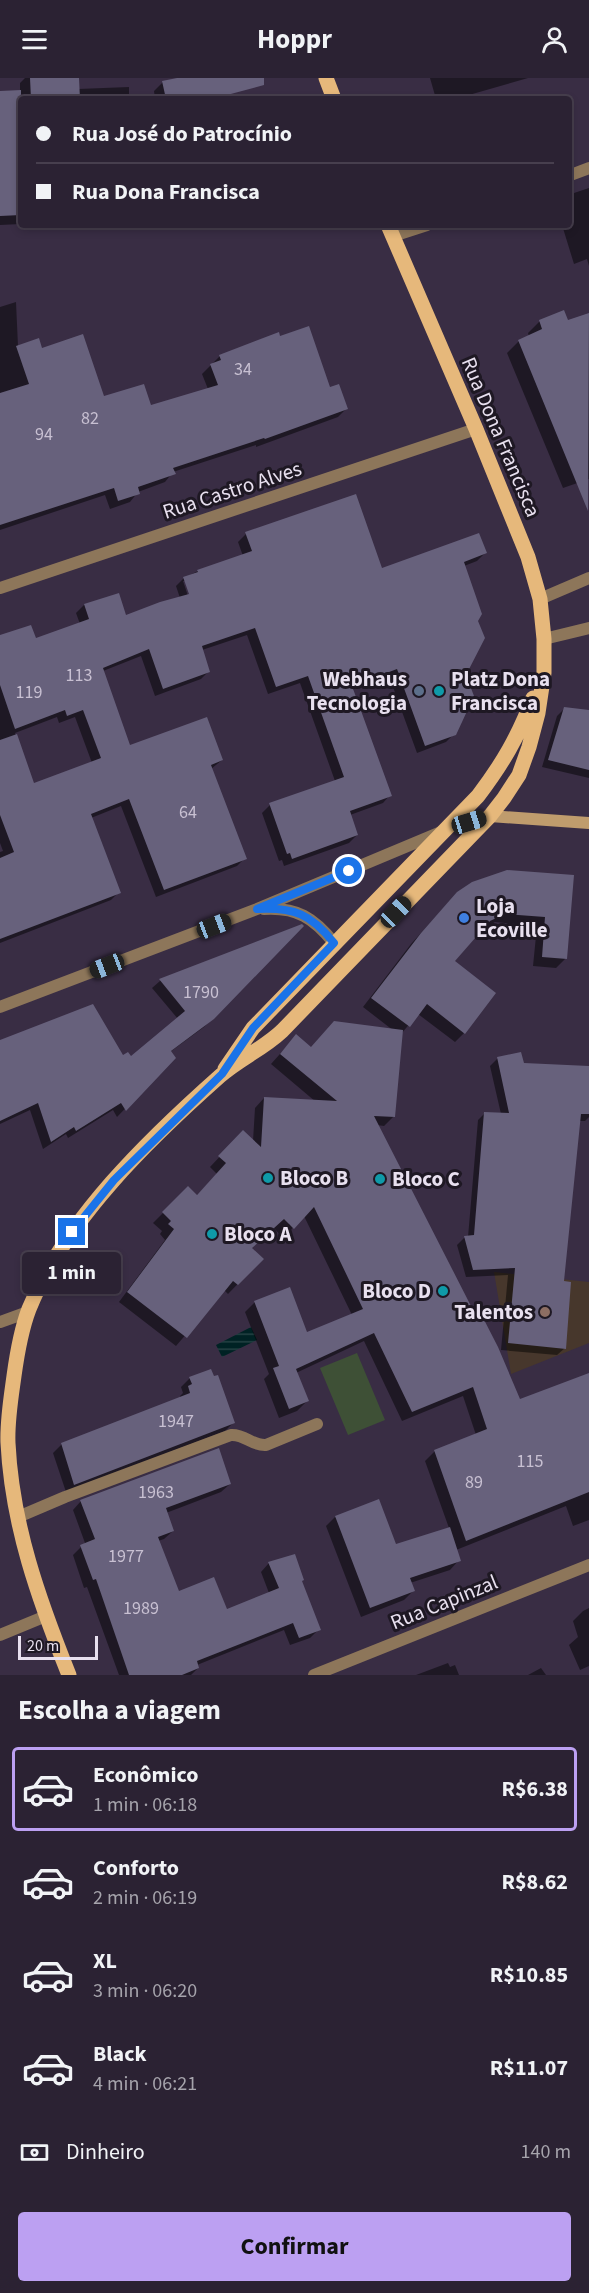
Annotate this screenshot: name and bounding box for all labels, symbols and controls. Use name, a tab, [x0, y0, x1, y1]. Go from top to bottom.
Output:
text: Hoppr	[257, 20, 332, 59]
icon: menu	[18, 23, 51, 56]
icon: person	[538, 23, 571, 56]
text: Rua José do Patrocínio	[72, 118, 292, 150]
text: Rua Dona Francisca	[72, 176, 260, 208]
street label: Rua Dona Francisca	[454, 352, 548, 522]
house number: 34	[234, 357, 252, 382]
house number: 82	[81, 406, 99, 431]
house number: 94	[35, 422, 53, 447]
street label: Rua Castro Alves	[159, 453, 306, 527]
house number: 113	[66, 663, 92, 688]
place label: Webhaus Tecnologia	[307, 664, 407, 718]
place label: Platz Dona Francisca	[451, 664, 550, 718]
house number: 119	[16, 680, 42, 705]
marker: Webhaus Tecnologia	[412, 684, 426, 698]
marker: Platz Dona Francisca	[432, 684, 446, 698]
house number: 64	[179, 800, 197, 825]
car	[449, 808, 489, 836]
route start	[335, 857, 362, 884]
place label: Loja Ecoville	[476, 891, 548, 945]
car	[377, 893, 415, 931]
car	[194, 911, 234, 941]
marker: Loja Ecoville	[457, 911, 471, 925]
car	[87, 951, 127, 981]
house number: 1790	[183, 980, 219, 1005]
place label: Bloco B	[280, 1163, 348, 1193]
place label: Bloco C	[392, 1164, 460, 1194]
marker: Bloco B	[261, 1171, 275, 1185]
marker: Bloco C	[373, 1172, 387, 1186]
route end	[58, 1218, 85, 1245]
place label: Bloco A	[224, 1219, 292, 1249]
marker: Bloco A	[205, 1227, 219, 1241]
callout: 1 min	[22, 1253, 122, 1295]
text: 1 min	[47, 1259, 96, 1287]
place label: Bloco D	[362, 1276, 431, 1306]
marker: Bloco D	[436, 1284, 450, 1298]
place label: Talentos	[454, 1297, 533, 1327]
marker: Talentos	[538, 1305, 552, 1319]
house number: 1947	[158, 1409, 194, 1434]
house number: 115	[517, 1449, 543, 1474]
house number: 89	[465, 1470, 483, 1495]
house number: 1963	[138, 1480, 174, 1505]
house number: 1977	[108, 1544, 144, 1569]
street label: Rua Capinzal	[386, 1567, 502, 1637]
house number: 1989	[123, 1596, 159, 1621]
scale bar	[18, 1633, 98, 1660]
text: 20 m	[27, 1635, 59, 1657]
text: Escolha a viagem	[18, 1691, 221, 1730]
text: Econômico	[93, 1759, 198, 1791]
icon: car	[21, 1762, 75, 1816]
text: R$6.38	[501, 1773, 568, 1805]
text: 1 min · 06:18	[93, 1791, 197, 1819]
text: Conforto	[93, 1852, 179, 1884]
icon: car	[21, 1855, 75, 1909]
text: R$8.62	[501, 1866, 568, 1898]
text: 2 min · 06:19	[93, 1884, 197, 1912]
text: XL	[93, 1945, 117, 1977]
icon: car	[21, 1948, 75, 2002]
text: R$10.85	[490, 1959, 568, 1991]
text: 3 min · 06:20	[93, 1977, 197, 2005]
text: Black	[93, 2038, 147, 2070]
icon: car	[21, 2041, 75, 2095]
text: R$11.07	[490, 2052, 568, 2084]
text: 4 min · 06:21	[93, 2070, 197, 2098]
icon: cash	[18, 2136, 51, 2169]
text: Dinheiro	[66, 2136, 145, 2168]
text: 140 m	[521, 2138, 571, 2166]
button: Confirmar	[18, 2212, 571, 2281]

